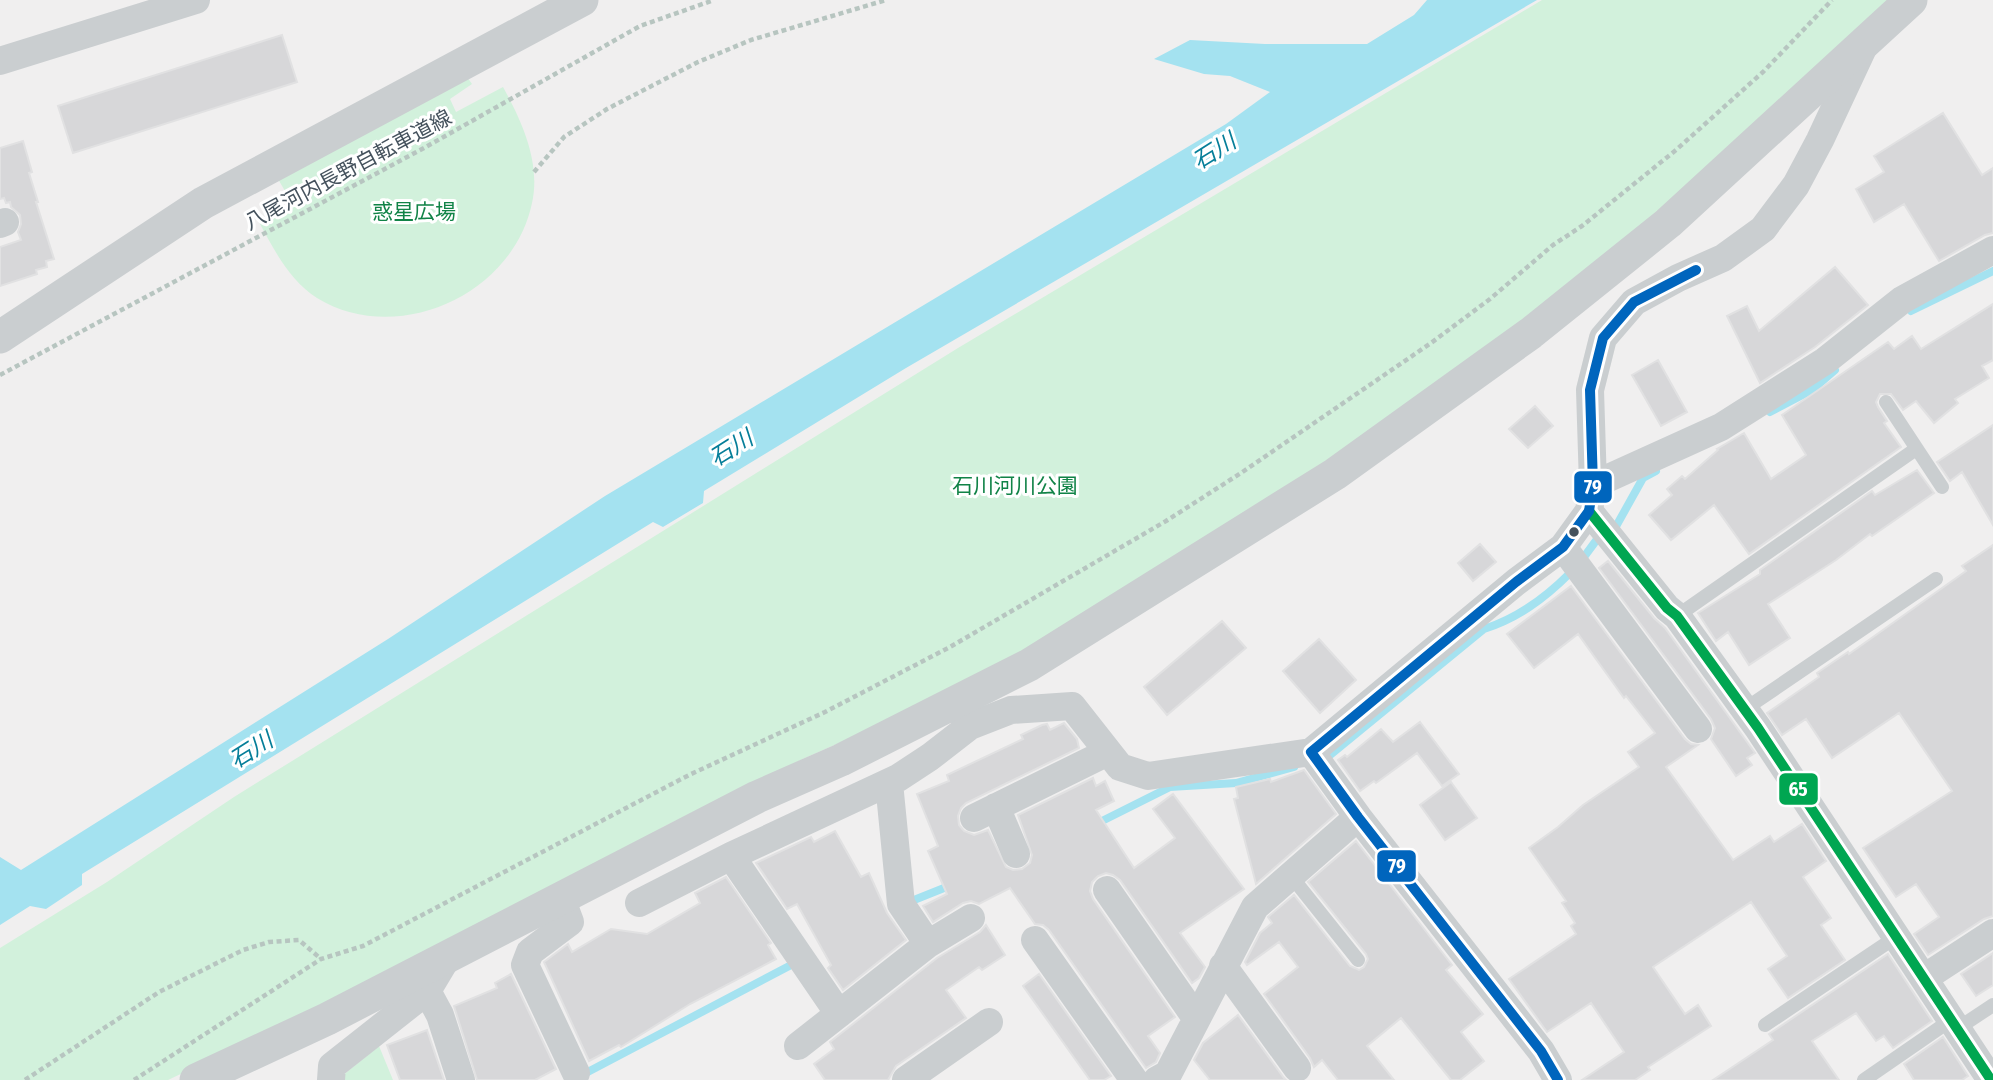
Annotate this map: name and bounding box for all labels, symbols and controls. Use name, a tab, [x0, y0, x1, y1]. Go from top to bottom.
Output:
street label: 八尾河内長野自転車道線	[240, 104, 456, 236]
water label: 石川	[1187, 125, 1243, 175]
park label: 惑星広場	[372, 199, 456, 225]
water label: 石川	[704, 422, 760, 472]
line badge: 79	[1573, 470, 1613, 504]
park label: 石川河川公園	[952, 473, 1078, 499]
text: 79	[1584, 476, 1602, 499]
unlabelled marker	[1567, 525, 1581, 539]
water label: 石川	[224, 724, 280, 774]
line badge: 65	[1778, 772, 1819, 806]
text: 65	[1788, 778, 1808, 801]
line badge: 79	[1376, 849, 1417, 883]
text: 79	[1388, 855, 1406, 878]

